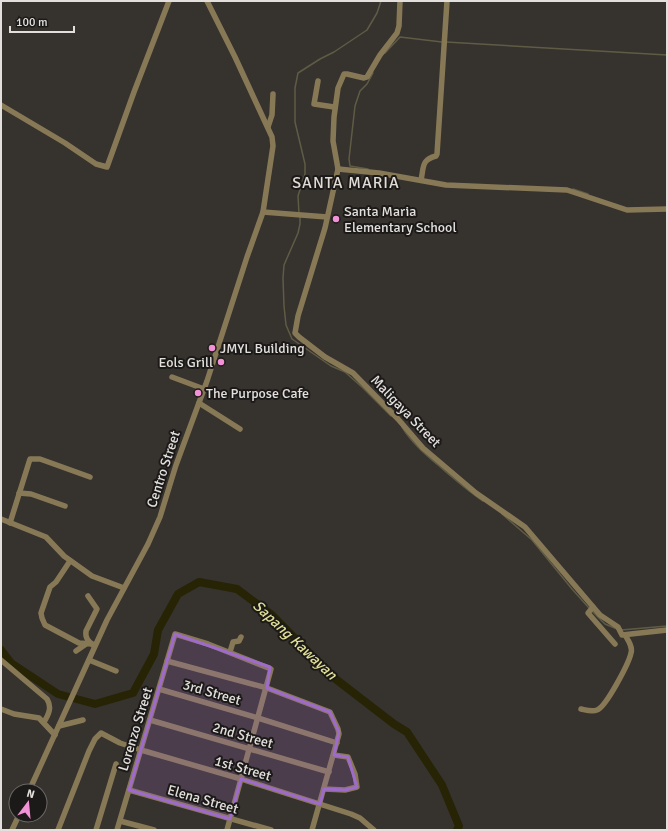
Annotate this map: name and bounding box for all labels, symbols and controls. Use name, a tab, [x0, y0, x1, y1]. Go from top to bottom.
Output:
scale bar	[10, 8, 74, 34]
text: 100 m	[16, 15, 48, 30]
district label: SANTA MARIA	[292, 173, 400, 193]
place label: Santa Maria Elementary School	[344, 203, 457, 236]
marker: Santa Maria Elementary School	[331, 214, 341, 224]
place label: JMYL Building	[220, 340, 305, 357]
marker: JMYL Building	[207, 343, 217, 353]
place label: Eols Grill	[158, 354, 213, 371]
marker: Eols Grill	[216, 357, 226, 367]
street label: Maligaya Street	[367, 372, 444, 451]
place label: The Purpose Cafe	[206, 385, 309, 402]
marker: The Purpose Cafe	[193, 388, 203, 398]
street label: Centro Street	[143, 429, 184, 510]
water label: Sapang Kawayan	[249, 597, 341, 684]
street label: 3rd Street	[181, 676, 243, 709]
street label: Lorenzo Street	[115, 685, 156, 773]
street label: 2nd Street	[211, 719, 275, 752]
street label: 1st Street	[213, 752, 273, 785]
street label: Elena Street	[165, 781, 240, 818]
north arrow	[8, 783, 48, 823]
text: N	[25, 787, 36, 801]

